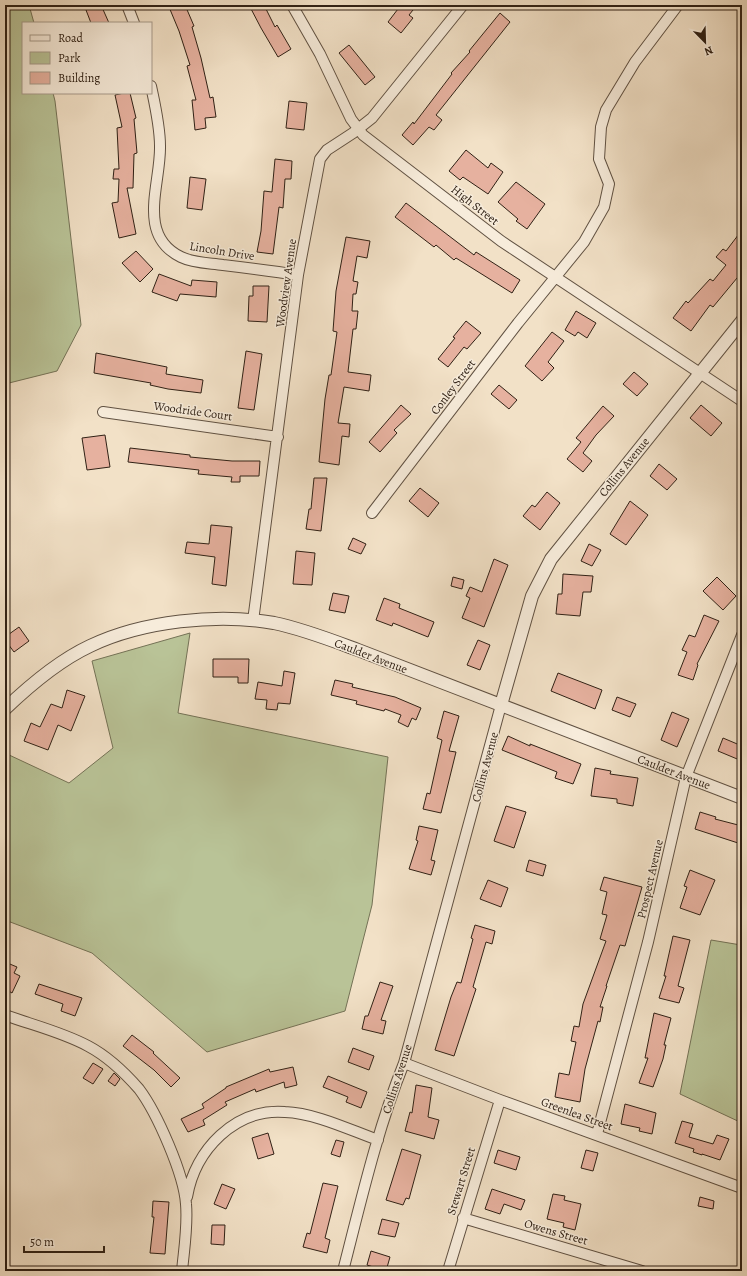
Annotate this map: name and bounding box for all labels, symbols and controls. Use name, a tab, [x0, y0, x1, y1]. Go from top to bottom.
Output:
legend	[22, 22, 152, 94]
north arrow	[685, 22, 725, 62]
text: Road	[58, 30, 84, 46]
text: N	[702, 42, 715, 59]
text: Park	[58, 50, 81, 66]
text: Building	[58, 70, 100, 86]
street label: High Street	[448, 181, 502, 229]
street label: Lincoln Drive	[188, 238, 256, 264]
street label: Woodview Avenue	[272, 238, 300, 329]
street label: Conley Street	[427, 356, 479, 418]
street label: Woodride Court	[152, 397, 233, 424]
street label: Collins Avenue	[595, 434, 653, 500]
street label: Caulder Avenue	[332, 635, 410, 677]
street label: Collins Avenue	[468, 730, 502, 804]
street label: Caulder Avenue	[635, 751, 713, 793]
street label: Prospect Avenue	[633, 838, 667, 920]
street label: Collins Avenue	[378, 1042, 416, 1116]
street label: Greenlea Street	[539, 1094, 615, 1134]
street label: Stewart Street	[443, 1145, 479, 1217]
street label: Owens Street	[522, 1215, 590, 1249]
scale bar	[24, 1228, 104, 1254]
text: 50 m	[30, 1234, 54, 1250]

